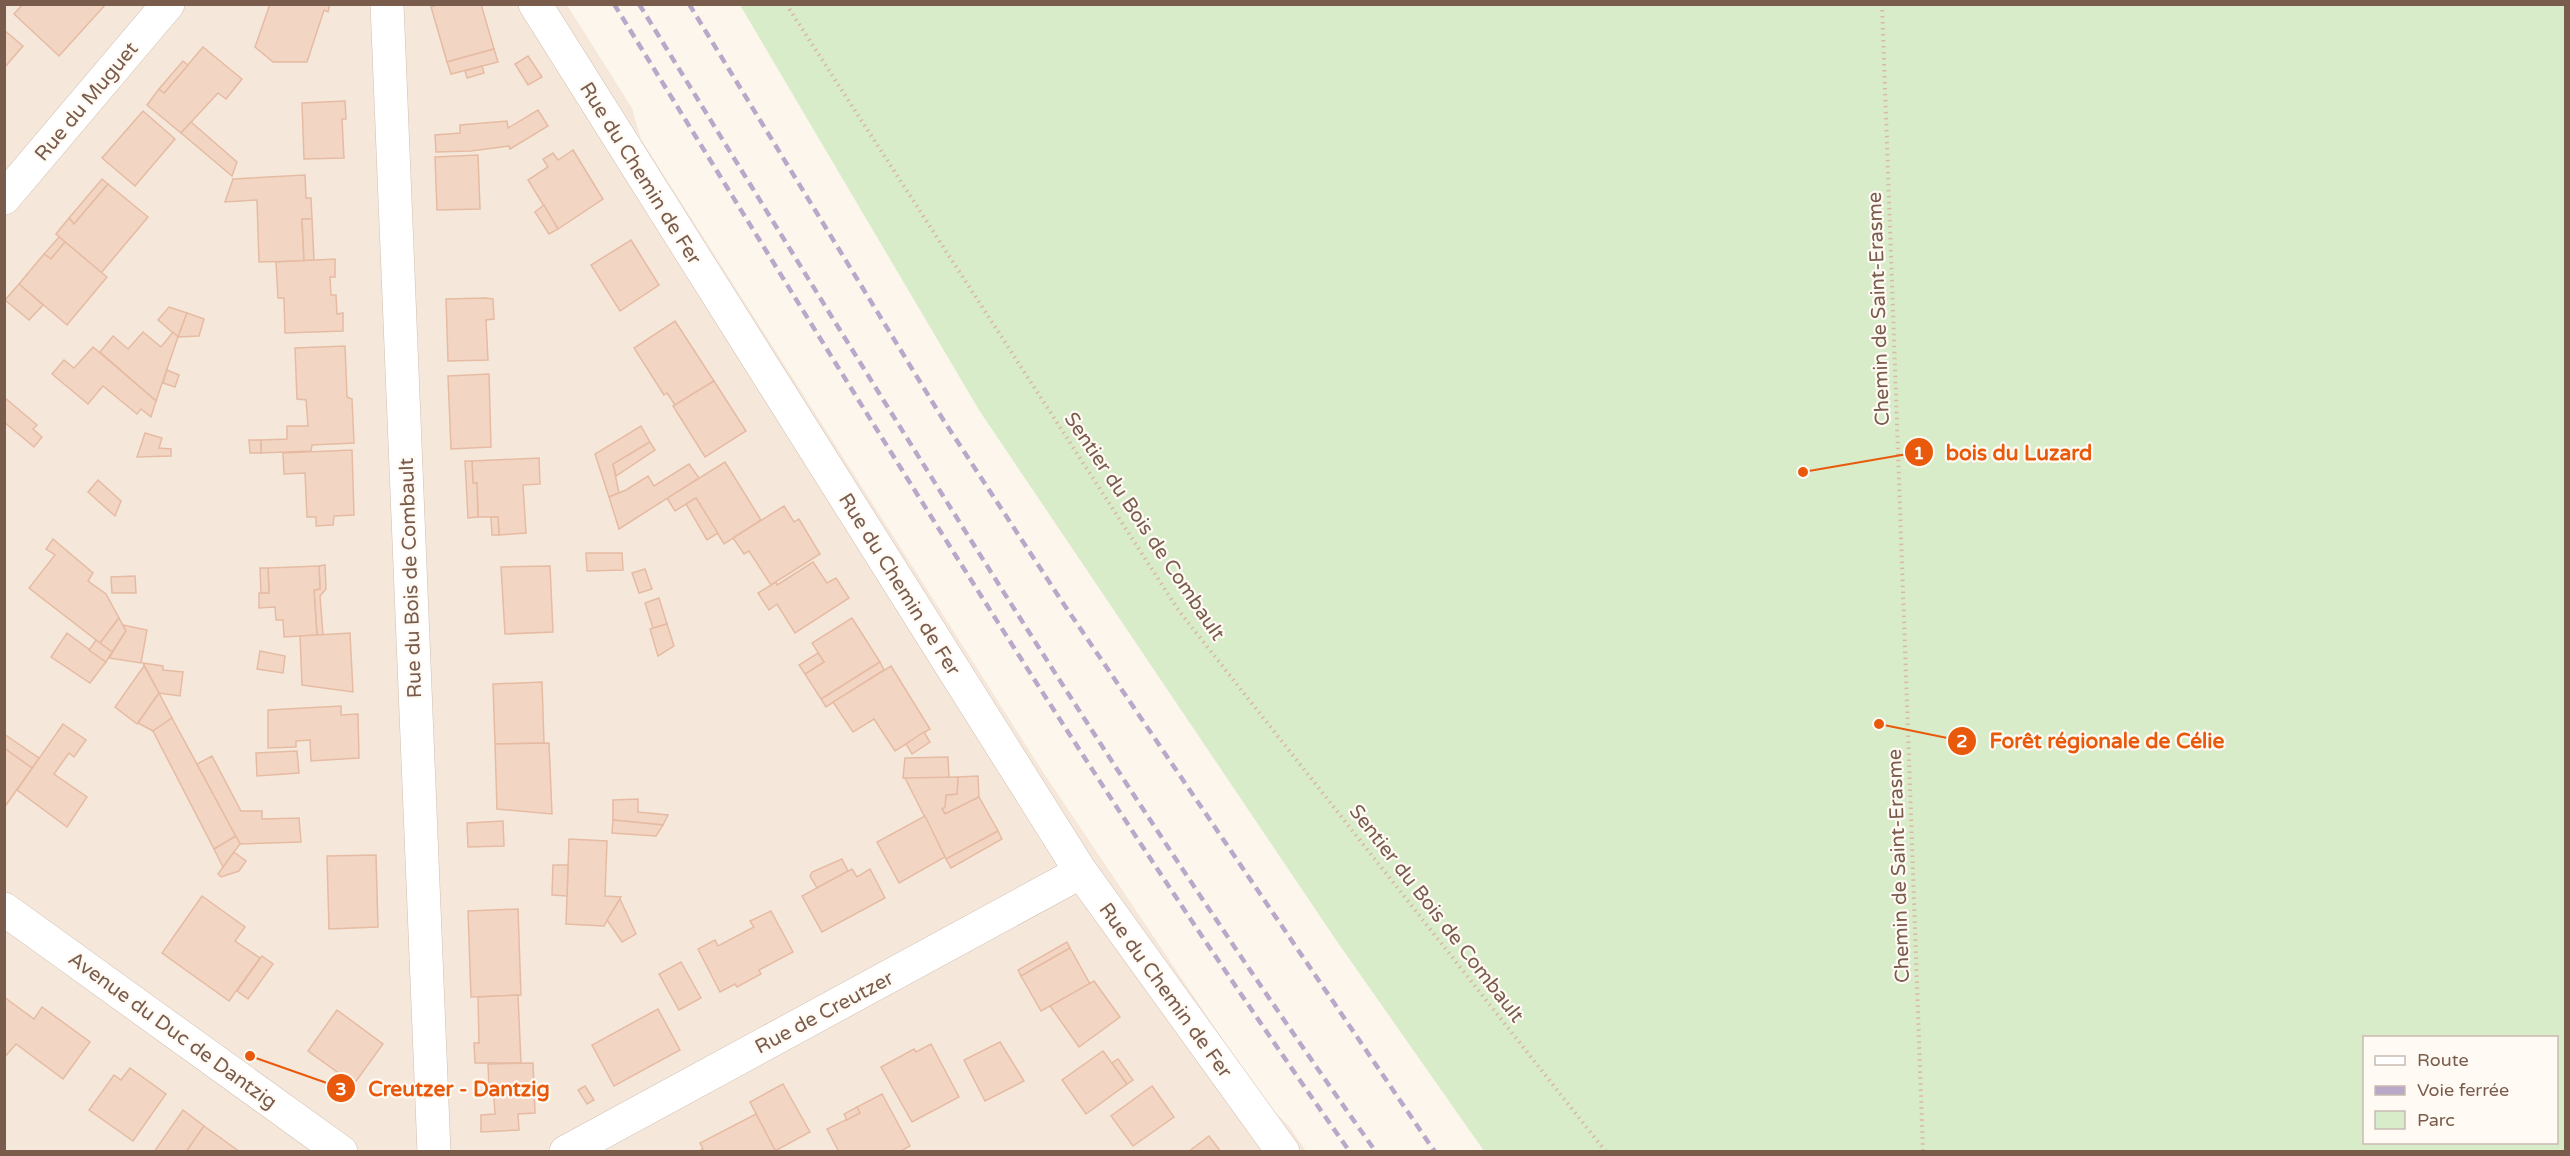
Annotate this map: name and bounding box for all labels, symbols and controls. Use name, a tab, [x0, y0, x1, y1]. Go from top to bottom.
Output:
street label: Rue du Muguet	[30, 37, 144, 166]
street label: Rue du Chemin de Fer	[574, 78, 706, 269]
street label: Chemin de Saint-Erasme	[1863, 191, 1895, 426]
street label: Sentier du Bois de Combault	[1059, 408, 1230, 645]
callout: bois du Luzard	[1904, 433, 2104, 472]
text: bois du Luzard	[1946, 441, 2092, 466]
text: 1	[1913, 442, 1925, 464]
street label: Rue du Bois de Combault	[395, 457, 427, 699]
street label: Rue du Chemin de Fer	[833, 489, 965, 680]
callout: Forêt régionale de Célie	[1947, 722, 2236, 761]
text: Forêt régionale de Célie	[1990, 729, 2225, 754]
text: 2	[1956, 730, 1968, 752]
street label: Chemin de Saint-Erasme	[1883, 748, 1915, 983]
street label: Sentier du Bois de Combault	[1344, 800, 1529, 1028]
street label: Rue du Chemin de Fer	[1094, 898, 1237, 1083]
street label: Avenue du Duc de Dantzig	[63, 947, 281, 1115]
street label: Rue de Creutzer	[751, 966, 898, 1059]
legend	[2363, 1036, 2558, 1144]
text: Route	[2417, 1049, 2469, 1071]
callout: Creutzer - Dantzig	[326, 1069, 562, 1108]
text: Creutzer - Dantzig	[368, 1077, 550, 1102]
text: 3	[335, 1078, 347, 1100]
text: Voie ferrée	[2417, 1079, 2509, 1101]
text: Parc	[2417, 1109, 2455, 1131]

